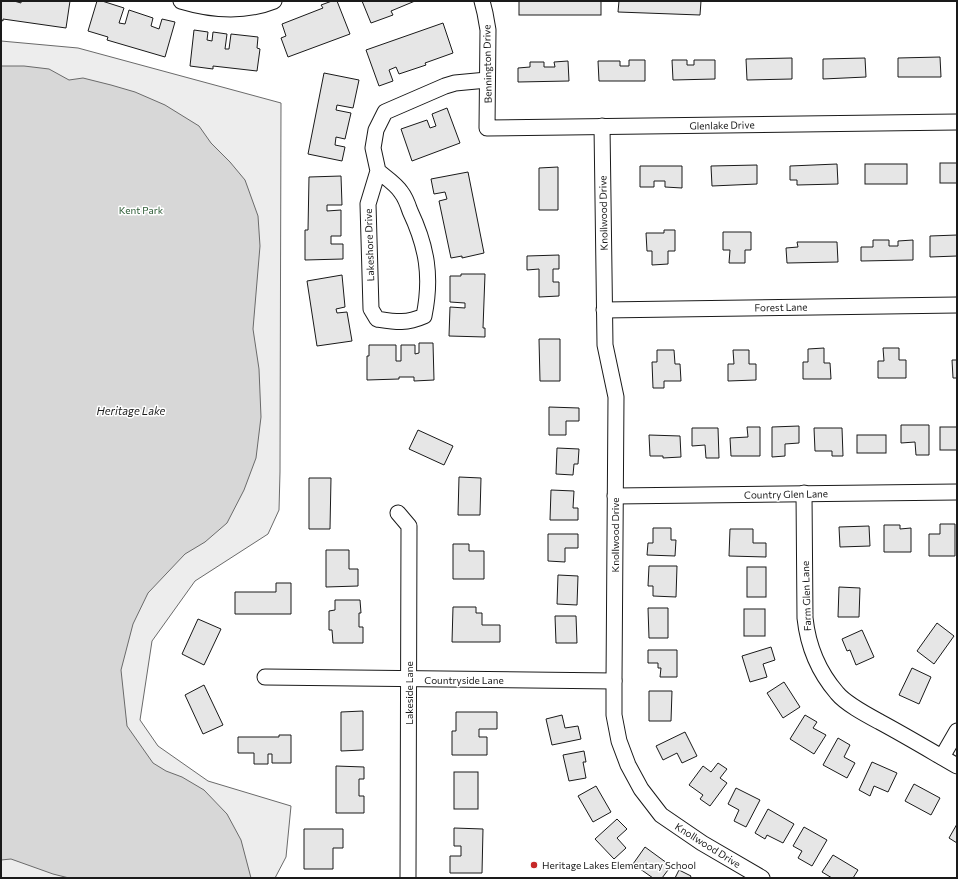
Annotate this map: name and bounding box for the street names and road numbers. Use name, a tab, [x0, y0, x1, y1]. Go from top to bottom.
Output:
street label: Bennington Drive	[480, 25, 494, 103]
street label: Glenlake Drive	[689, 118, 755, 132]
street label: Knollwood Drive	[596, 175, 610, 251]
street label: Lakeshore Drive	[362, 208, 376, 282]
street label: Forest Lane	[754, 301, 808, 313]
street label: Country Glen Lane	[744, 487, 828, 501]
street label: Knollwood Drive	[609, 497, 621, 573]
street label: Farm Glen Lane	[799, 561, 813, 631]
street label: Lakeside Lane	[403, 661, 415, 725]
street label: Countryside Lane	[424, 674, 504, 686]
street label: Knollwood Drive	[673, 820, 743, 870]

